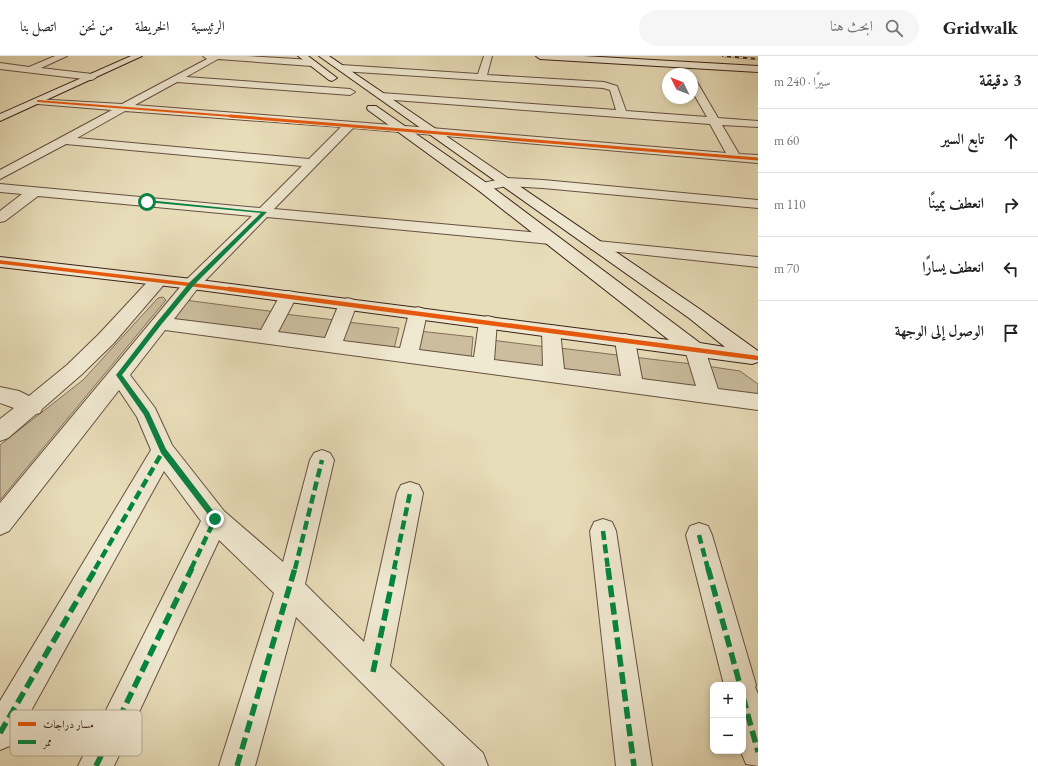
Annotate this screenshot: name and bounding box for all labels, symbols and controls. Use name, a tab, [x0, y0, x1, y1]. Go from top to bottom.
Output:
search box	[639, 10, 919, 46]
text: Gridwalk	[943, 15, 1018, 40]
text: ابحث هنا	[830, 16, 873, 35]
text: اتصل بنا	[20, 17, 57, 35]
text: من نحن	[79, 17, 113, 35]
text: الخريطة	[135, 17, 169, 35]
text: الرئيسية	[191, 17, 225, 35]
icon: search	[883, 17, 905, 39]
north arrow	[662, 68, 698, 104]
text: 3 دقيقة	[979, 69, 1022, 91]
text: سيرًا · 240 m	[774, 73, 831, 90]
text: تابع السير	[941, 129, 984, 148]
icon: ahead	[1000, 130, 1022, 152]
text: 60 m	[774, 132, 799, 149]
route start	[138, 193, 156, 211]
text: انعطف يمينًا	[928, 193, 984, 212]
icon: right	[1000, 194, 1022, 216]
text: 110 m	[774, 196, 805, 213]
text: انعطف يسارًا	[922, 257, 984, 276]
icon: left	[1000, 258, 1022, 280]
text: 70 m	[774, 260, 799, 277]
text: الوصول إلى الوجهة	[895, 321, 984, 340]
icon: arrive	[1000, 322, 1022, 344]
route end	[206, 510, 224, 528]
map controls	[710, 682, 746, 754]
button: +	[710, 682, 746, 718]
legend	[10, 710, 142, 756]
text: مسار دراجات	[43, 717, 94, 731]
button: −	[710, 718, 746, 754]
text: ممر	[42, 735, 52, 750]

